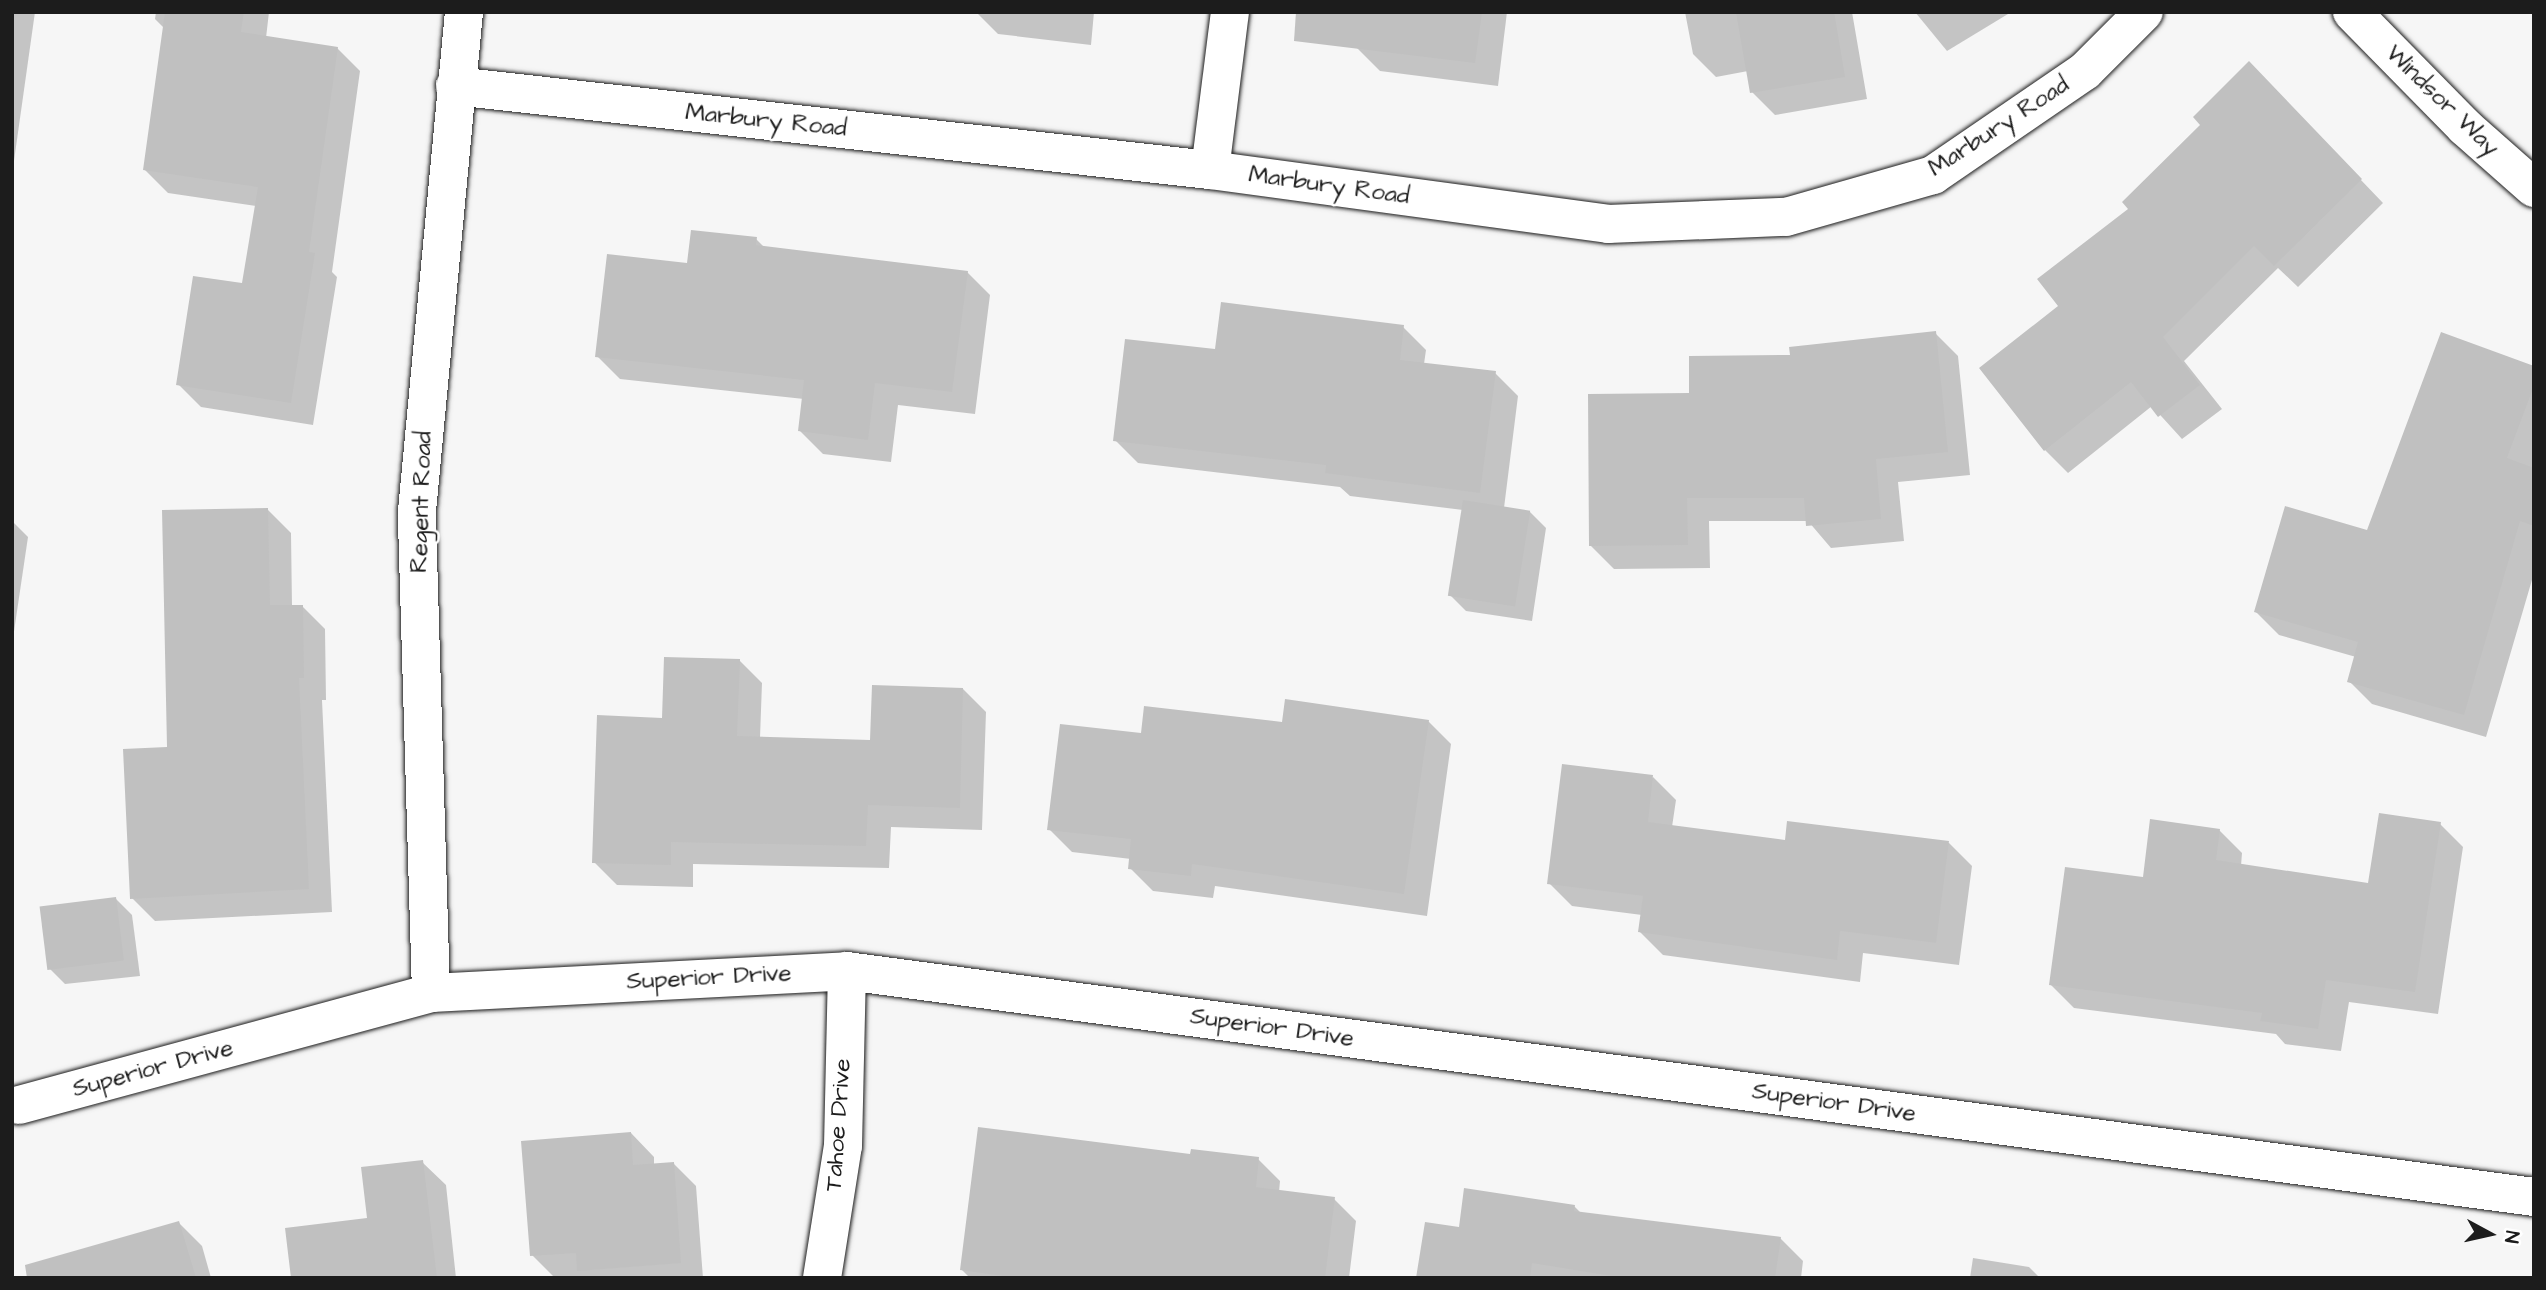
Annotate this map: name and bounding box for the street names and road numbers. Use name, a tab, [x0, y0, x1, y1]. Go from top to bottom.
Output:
street label: Windsor Way	[2379, 40, 2505, 162]
street label: Marbury Road	[1923, 71, 2075, 183]
street label: Marbury Road	[684, 98, 848, 144]
street label: Marbury Road	[1247, 160, 1411, 212]
street label: Regent Road	[405, 431, 439, 573]
street label: Superior Drive	[626, 959, 792, 997]
street label: Superior Drive	[1188, 1002, 1356, 1054]
street label: Superior Drive	[70, 1034, 236, 1104]
street label: Tahoe Drive	[820, 1058, 858, 1192]
street label: Superior Drive	[1750, 1077, 1918, 1129]

